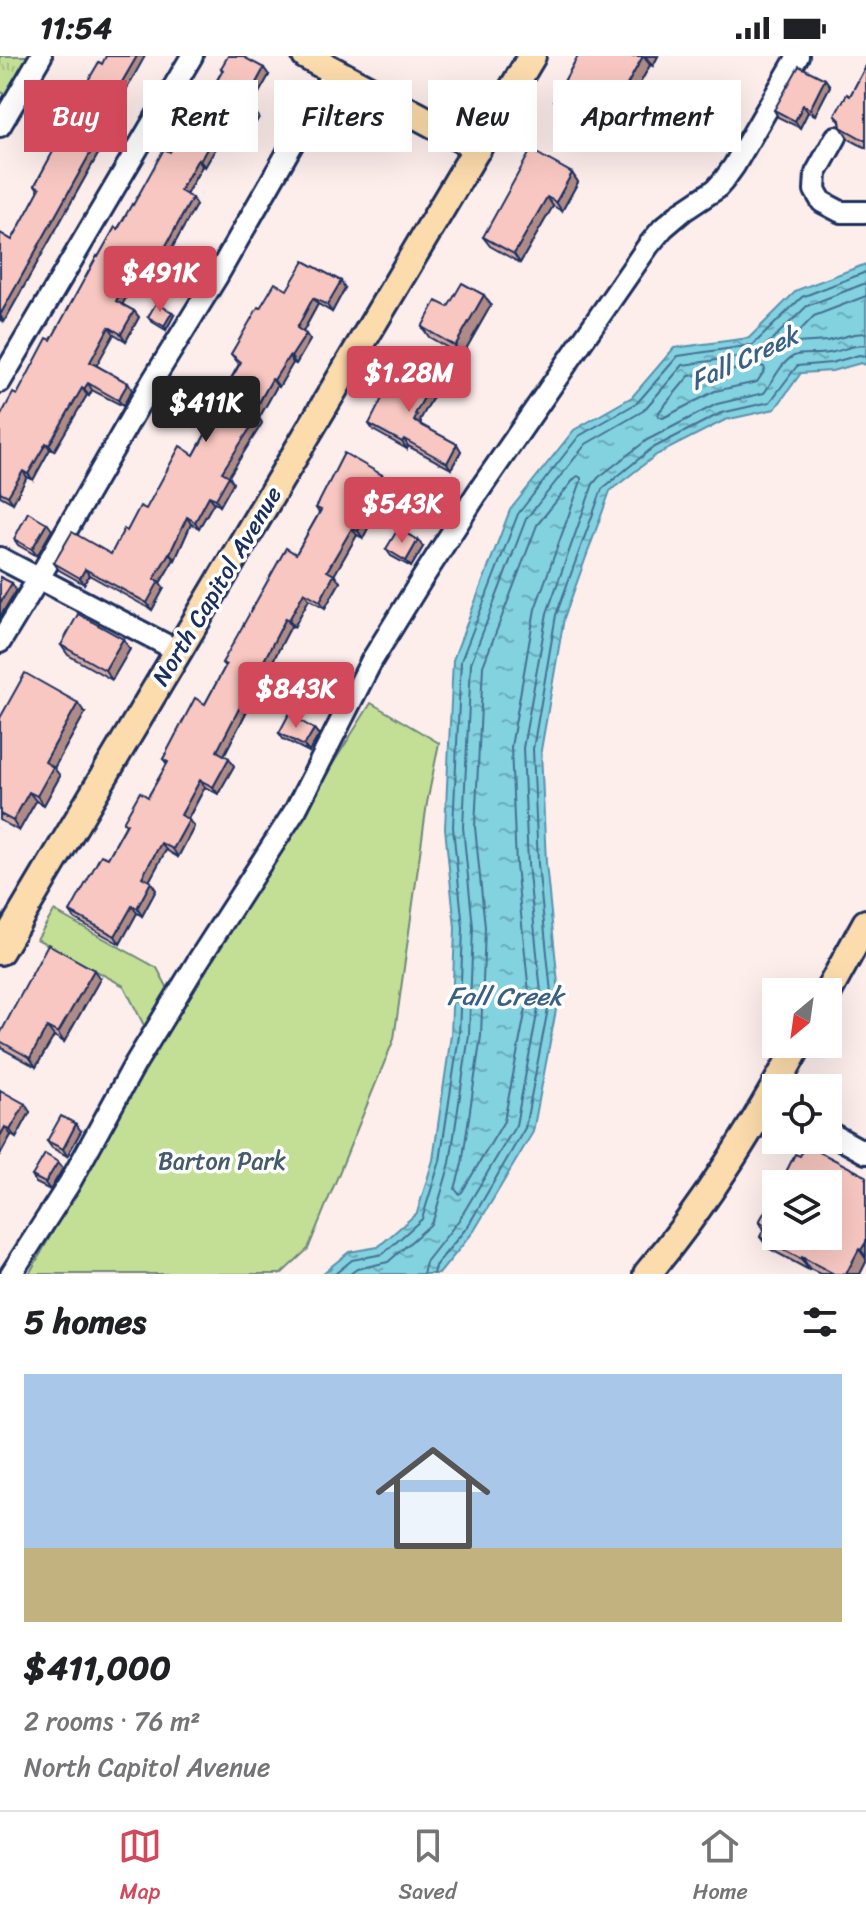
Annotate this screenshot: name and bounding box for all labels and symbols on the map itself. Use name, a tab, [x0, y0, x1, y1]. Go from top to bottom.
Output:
pin: $491K	[104, 246, 216, 314]
water label: Fall Creek	[682, 311, 809, 403]
pin: $1.28M	[344, 346, 474, 414]
pin: $411K	[150, 376, 262, 444]
pin: $543K	[346, 477, 458, 545]
street label: North Capitol Avenue	[140, 478, 294, 694]
pin: $843K	[240, 662, 352, 730]
water label: Fall Creek	[447, 973, 566, 1019]
north arrow	[762, 978, 842, 1058]
park label: Barton Park	[158, 1140, 286, 1182]

